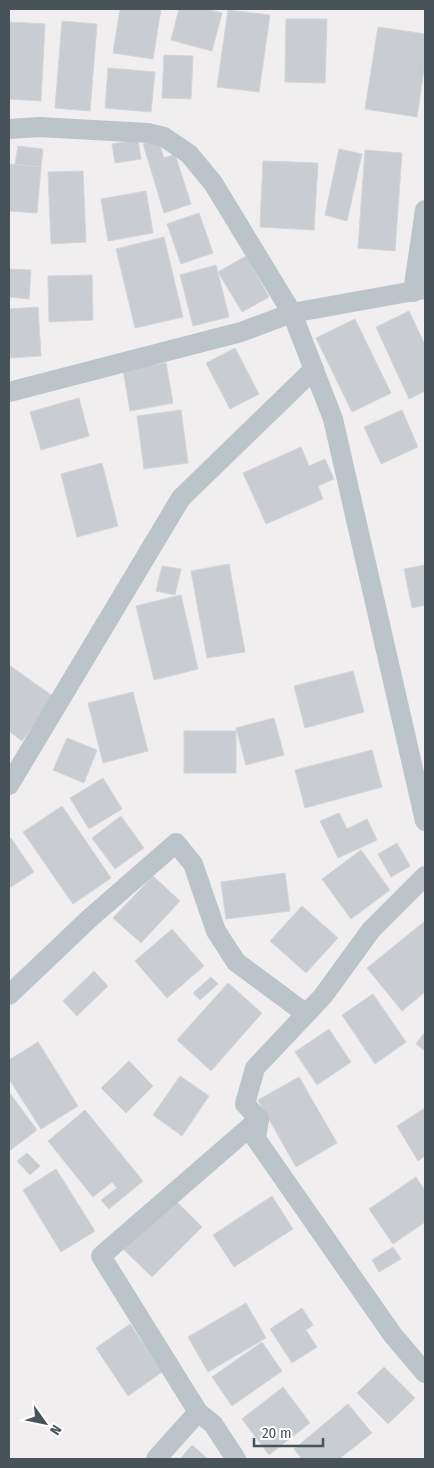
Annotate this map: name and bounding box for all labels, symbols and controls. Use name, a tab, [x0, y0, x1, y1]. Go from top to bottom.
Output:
north arrow	[20, 1398, 70, 1448]
scale bar	[254, 1416, 323, 1448]
text: N	[46, 1422, 65, 1438]
text: 20 m	[262, 1424, 292, 1442]

